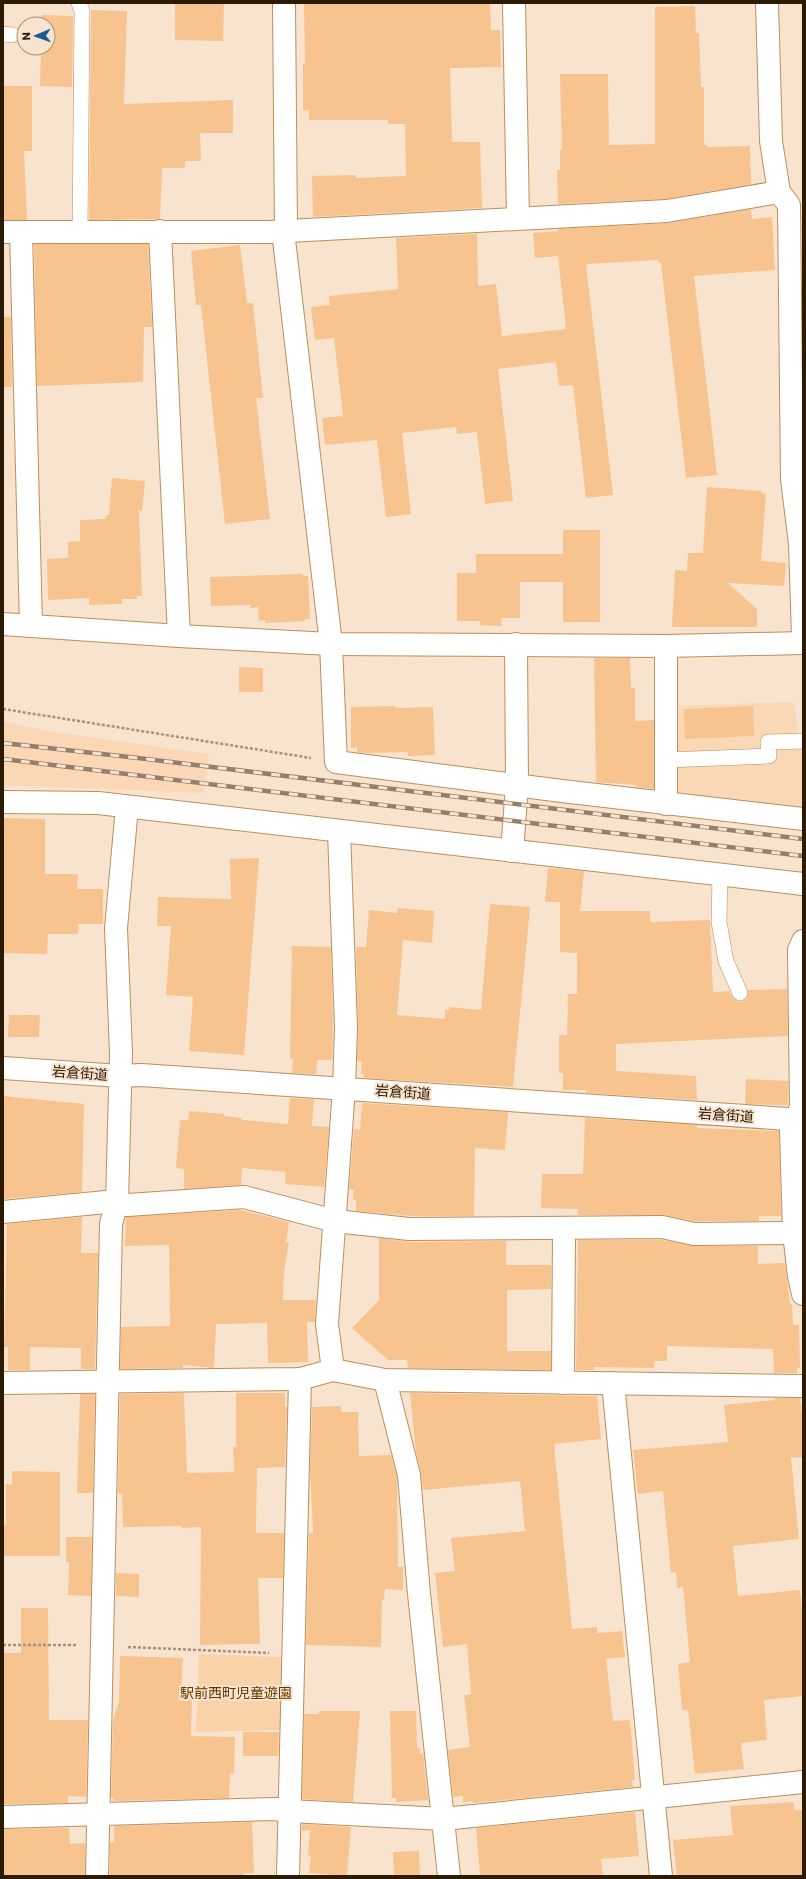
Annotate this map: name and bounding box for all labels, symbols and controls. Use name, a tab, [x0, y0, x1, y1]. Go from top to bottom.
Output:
north arrow	[16, 16, 56, 56]
text: N	[18, 32, 34, 41]
street label: 岩倉街道	[51, 1061, 109, 1085]
street label: 岩倉街道	[374, 1080, 432, 1104]
street label: 岩倉街道	[697, 1103, 755, 1127]
park label: 駅前西町児童遊園	[180, 1683, 292, 1703]

